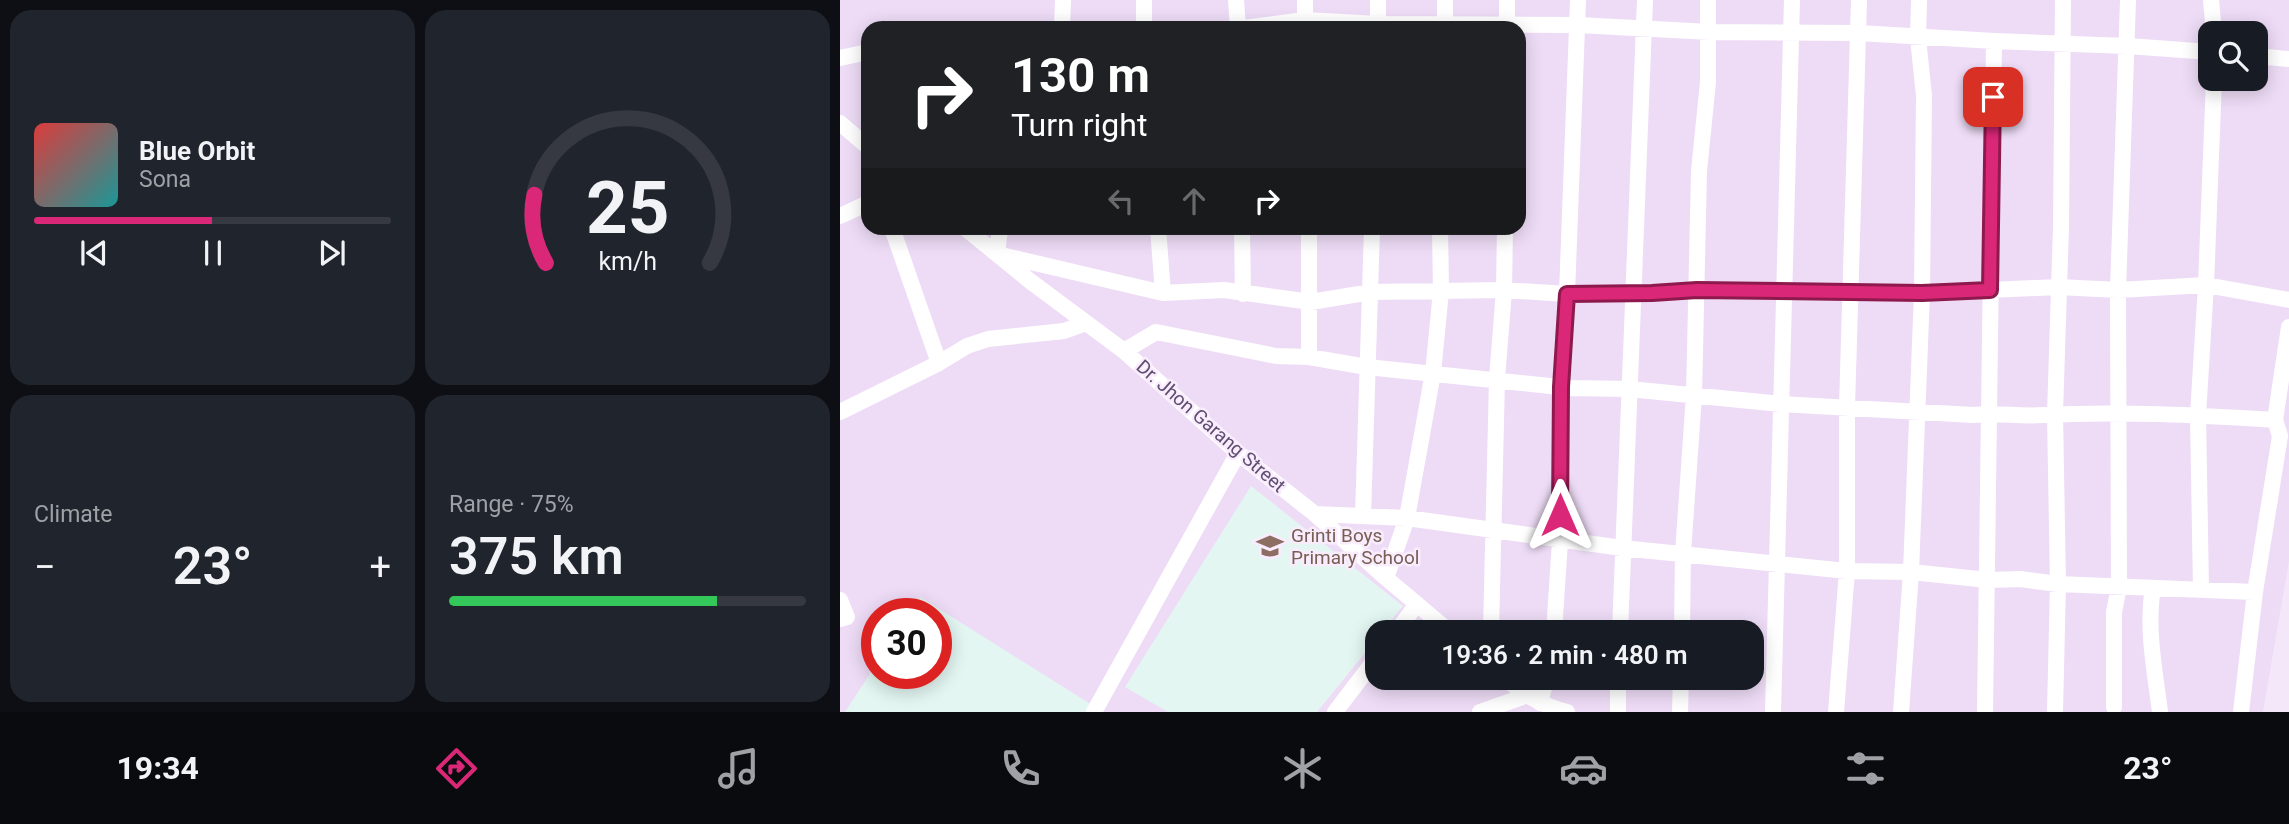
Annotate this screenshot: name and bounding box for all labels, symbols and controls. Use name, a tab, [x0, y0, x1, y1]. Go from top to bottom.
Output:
map controls	[2198, 21, 2268, 91]
button: search	[2198, 21, 2268, 91]
text: 130 m	[1011, 47, 1150, 104]
icon: right	[896, 49, 987, 140]
pin	[1963, 67, 2023, 127]
icon: arrive	[1974, 78, 2012, 116]
text: Turn right	[1011, 106, 1147, 144]
text: Blue Orbit	[139, 136, 255, 166]
text: Sona	[139, 166, 191, 193]
text: 25	[586, 166, 669, 252]
icon: left	[1102, 182, 1140, 220]
icon: ahead	[1175, 182, 1213, 220]
icon: right	[1248, 182, 1286, 220]
icon: previous	[75, 234, 113, 272]
icon: pause	[194, 234, 232, 272]
icon: next	[313, 234, 351, 272]
text: km/h	[598, 247, 657, 276]
street label: Dr. Jhon Garang Street	[1132, 355, 1290, 497]
position arrow	[1523, 478, 1597, 552]
text: Range · 75%	[449, 491, 574, 518]
text: Climate	[34, 501, 113, 528]
place label: Grinti Boys Primary School	[1291, 524, 1419, 569]
text: 375 km	[449, 526, 624, 587]
school or university icon: Grinti Boys Primary School	[1255, 531, 1285, 561]
text: 23°	[173, 536, 252, 597]
text: −	[34, 545, 56, 589]
text: +	[369, 545, 391, 589]
speed limit sign: 30	[861, 598, 952, 689]
text: 19:36 · 2 min · 480 m	[1441, 640, 1688, 670]
icon: directions	[432, 744, 481, 793]
icon: music	[714, 744, 763, 793]
icon: phone	[996, 744, 1045, 793]
icon: climate	[1278, 744, 1327, 793]
icon: car	[1559, 744, 1608, 793]
icon: filters	[1841, 744, 1890, 793]
text: 19:34	[116, 749, 199, 787]
text: 23°	[2123, 749, 2172, 787]

